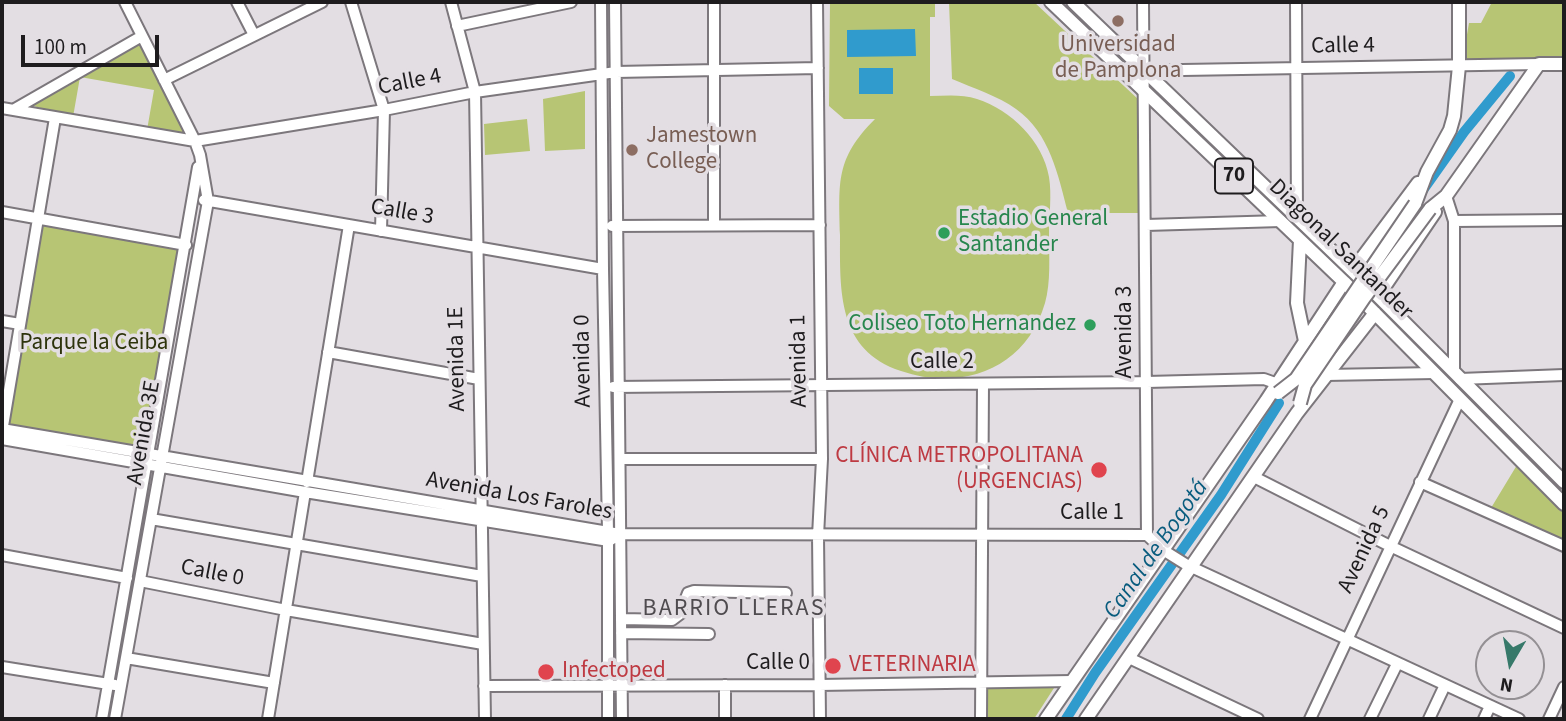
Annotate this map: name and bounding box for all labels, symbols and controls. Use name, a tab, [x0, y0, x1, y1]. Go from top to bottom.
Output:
marker: Universidad de Pamplona	[1110, 13, 1126, 29]
scale bar	[24, 21, 163, 65]
text: 100 m	[34, 32, 87, 62]
place label: Universidad de Pamplona	[1055, 32, 1181, 86]
street label: Calle 4	[1311, 33, 1375, 61]
street label: Calle 4	[376, 63, 444, 103]
place label: Jamestown College	[646, 123, 757, 177]
marker: Jamestown College	[624, 142, 640, 158]
road number: 70	[1215, 158, 1253, 194]
street label: Diagonal Santander	[1262, 174, 1418, 326]
street label: Calle 3	[368, 194, 436, 232]
place label: Estadio General Santander	[958, 206, 1108, 260]
marker: Estadio General Santander	[936, 225, 952, 241]
street label: Avenida 3	[1112, 285, 1140, 379]
street label: Avenida 1E	[443, 306, 473, 412]
place label: Coliseo Toto Hernandez	[848, 311, 1076, 339]
street label: Avenida 0	[569, 314, 599, 408]
street label: Avenida 1	[785, 314, 815, 408]
marker: Coliseo Toto Hernandez	[1082, 317, 1098, 333]
park label: Parque la Ceiba	[20, 330, 168, 358]
street label: Calle 2	[910, 349, 974, 377]
street label: Avenida 3E	[122, 379, 168, 487]
place label: CLÍNICA METROPOLITANA (URGENCIAS)	[835, 443, 1083, 497]
marker: CLÍNICA METROPOLITANA (URGENCIAS)	[1089, 460, 1109, 480]
street label: Avenida Los Faroles	[424, 467, 614, 527]
water label: Canal de Bogotá	[1098, 475, 1216, 625]
street label: Calle 1	[1060, 500, 1124, 528]
street label: Avenida 5	[1333, 502, 1397, 598]
street label: Calle 0	[178, 554, 246, 594]
district label: BARRIO LLERAS	[644, 596, 824, 624]
north arrow	[1475, 630, 1545, 700]
street label: Calle 0	[746, 650, 810, 678]
place label: VETERINARIA	[849, 652, 976, 680]
marker: VETERINARIA	[823, 656, 843, 676]
place label: Infectoped	[562, 658, 666, 686]
marker: Infectoped	[536, 662, 556, 682]
text: N	[1498, 670, 1515, 699]

